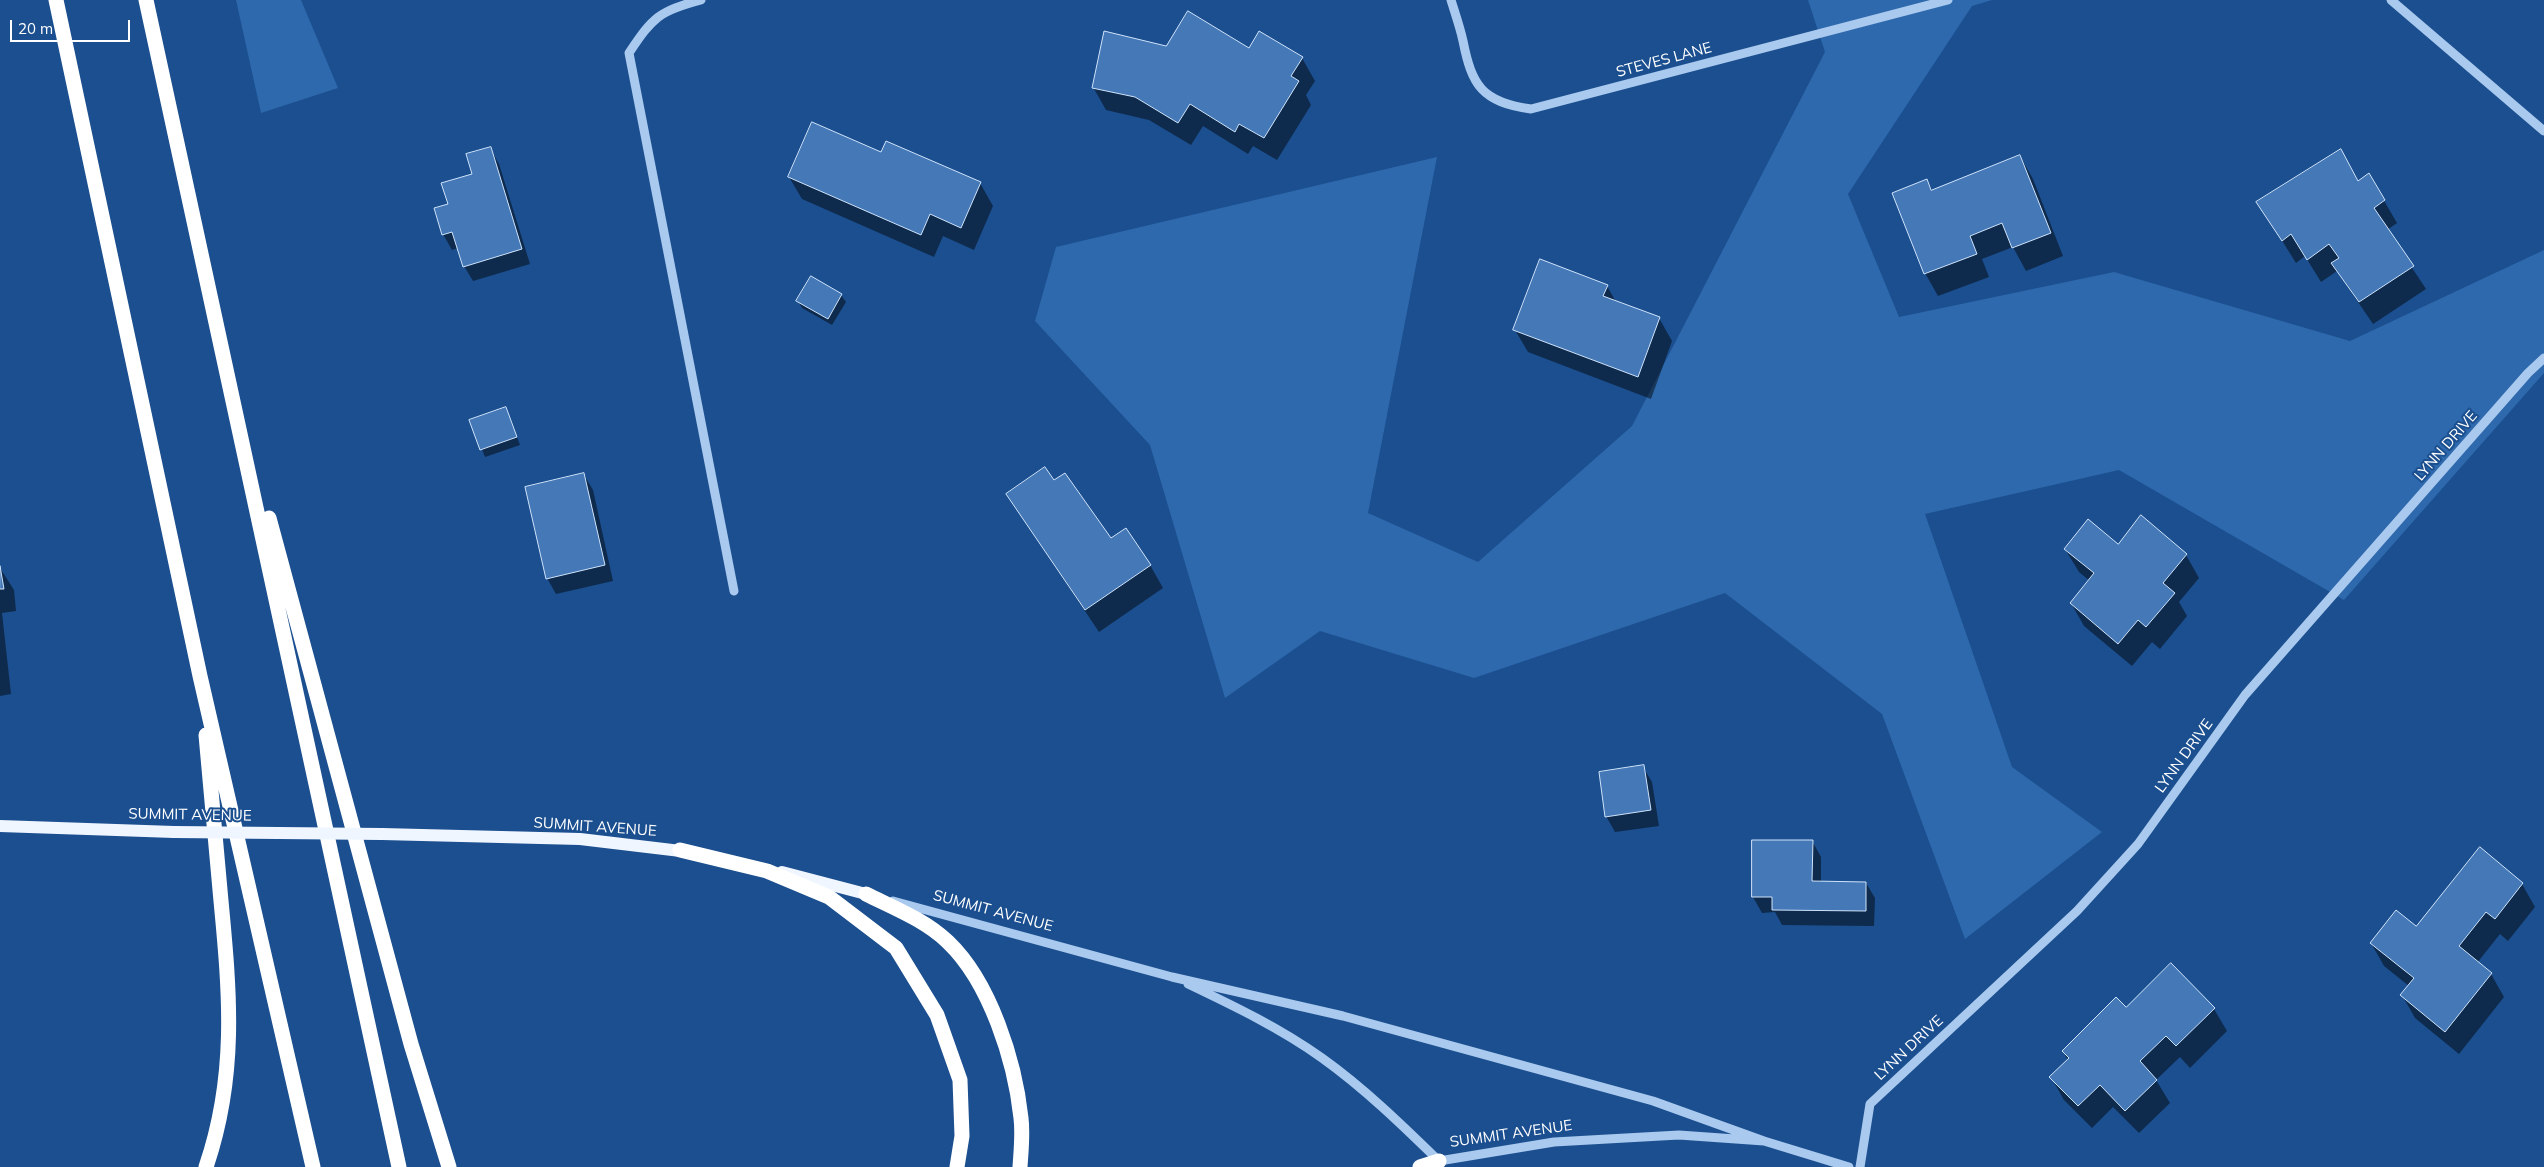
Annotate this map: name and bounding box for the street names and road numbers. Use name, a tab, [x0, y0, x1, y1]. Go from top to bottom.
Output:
street label: STEVES LANE	[1614, 39, 1714, 81]
street label: LYNN DRIVE	[2411, 407, 2481, 485]
street label: LYNN DRIVE	[2151, 716, 2217, 796]
street label: SUMMIT AVENUE	[128, 805, 252, 825]
street label: SUMMIT AVENUE	[533, 814, 657, 840]
street label: SUMMIT AVENUE	[931, 886, 1055, 936]
street label: LYNN DRIVE	[1871, 1012, 1947, 1084]
street label: SUMMIT AVENUE	[1449, 1117, 1573, 1151]

